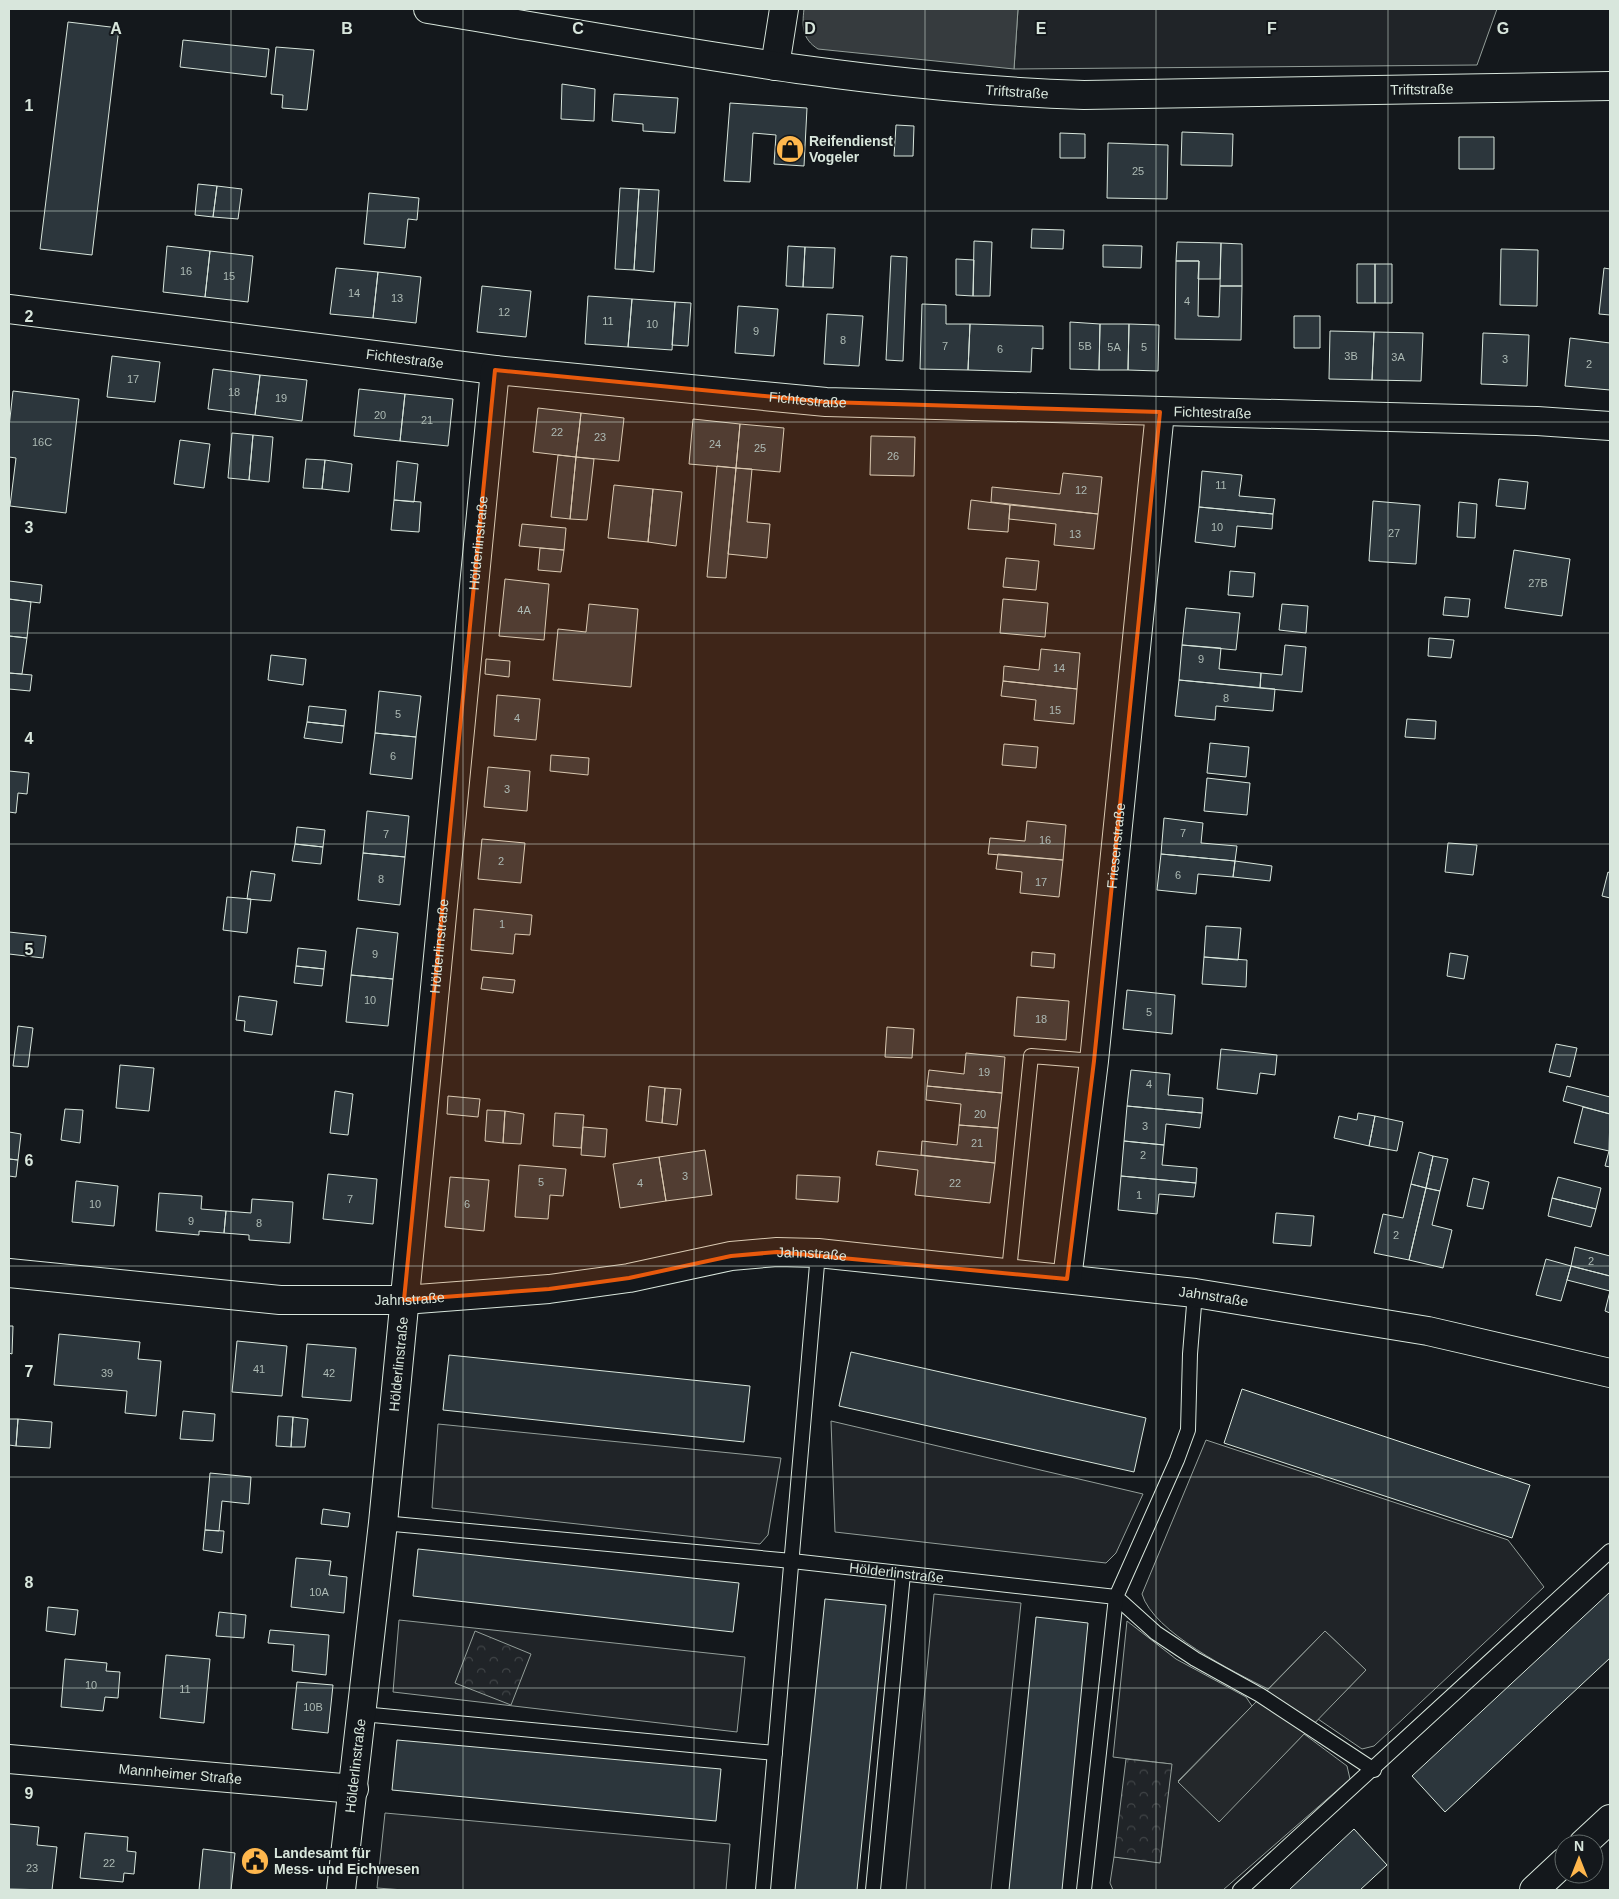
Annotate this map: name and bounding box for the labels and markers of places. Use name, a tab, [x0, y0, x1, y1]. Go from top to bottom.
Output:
place label: Reifendienst Vogeler	[809, 133, 893, 165]
shop icon: Reifendienst Vogeler	[775, 134, 805, 164]
place label: Landesamt für Mess- und Eichwesen	[274, 1845, 419, 1877]
public building icon: Landesamt für Mess- und Eichwesen	[240, 1846, 270, 1876]

